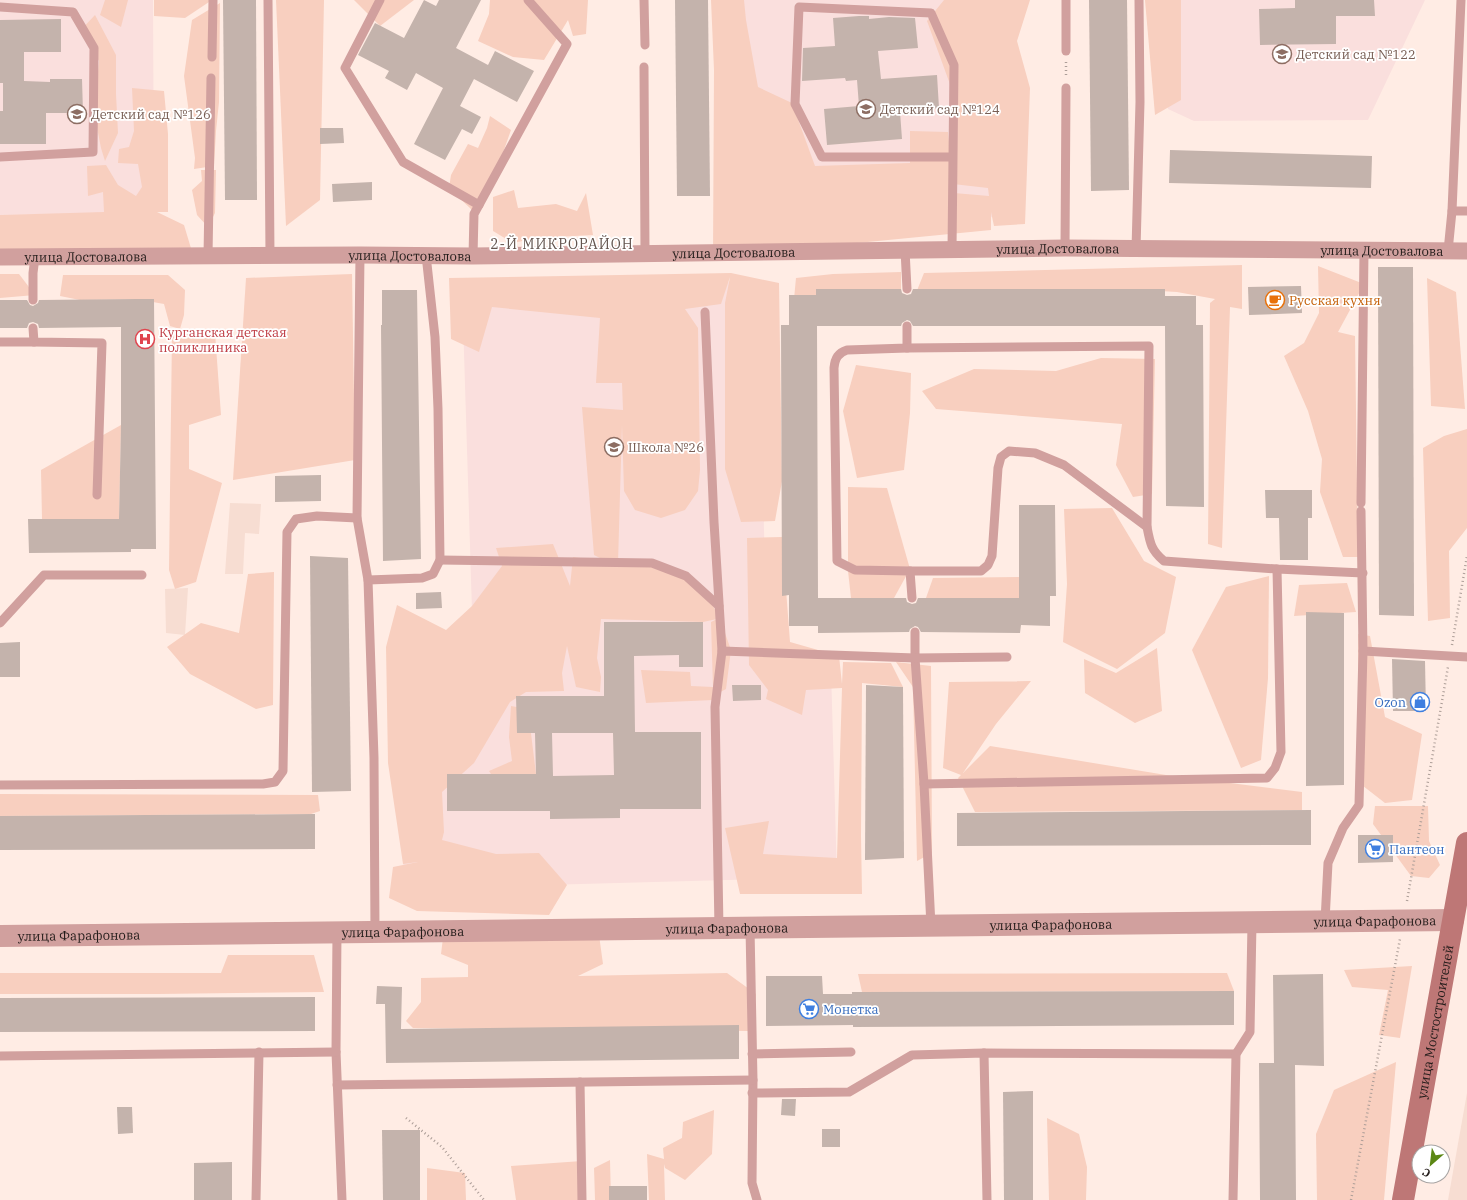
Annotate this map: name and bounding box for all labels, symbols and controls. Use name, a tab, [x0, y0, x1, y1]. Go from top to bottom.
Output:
school or university icon: Детский сад №122	[1271, 43, 1293, 65]
place label: Детский сад №122	[1296, 46, 1416, 63]
school or university icon: Детский сад №124	[855, 98, 877, 120]
place label: Детский сад №124	[880, 101, 1000, 118]
school or university icon: Детский сад №126	[66, 103, 88, 125]
place label: Детский сад №126	[91, 106, 211, 123]
district label: 2-Й МИКРОРАЙОН	[490, 235, 634, 253]
street label: улица Достовалова	[996, 239, 1119, 257]
street label: улица Достовалова	[1320, 241, 1443, 259]
street label: улица Достовалова	[672, 243, 795, 262]
street label: улица Достовалова	[349, 246, 471, 264]
street label: улица Достовалова	[25, 248, 147, 265]
cafe icon: Русская кухня	[1264, 289, 1286, 311]
place label: Русская кухня	[1289, 292, 1381, 309]
place label: Курганская детская поликлиника	[159, 324, 287, 356]
hospital icon: Курганская детская поликлиника	[134, 328, 156, 350]
school or university icon: Школа №26	[603, 436, 625, 458]
place label: Школа №26	[628, 439, 704, 456]
shop icon: Ozon	[1409, 691, 1431, 713]
place label: Ozon	[1375, 694, 1406, 711]
supermarket icon: Пантеон	[1364, 838, 1386, 860]
place label: Пантеон	[1389, 841, 1445, 858]
street label: улица Фарафонова	[1314, 912, 1436, 930]
street label: улица Фарафонова	[990, 915, 1112, 934]
street label: улица Фарафонова	[666, 919, 788, 937]
street label: улица Фарафонова	[342, 922, 464, 941]
street label: улица Фарафонова	[18, 926, 140, 944]
street label: улица Мостостроителей	[1413, 943, 1457, 1100]
supermarket icon: Монетка	[798, 998, 820, 1020]
place label: Монетка	[823, 1001, 879, 1018]
north arrow	[1411, 1144, 1451, 1184]
text: С	[1420, 1165, 1433, 1181]

